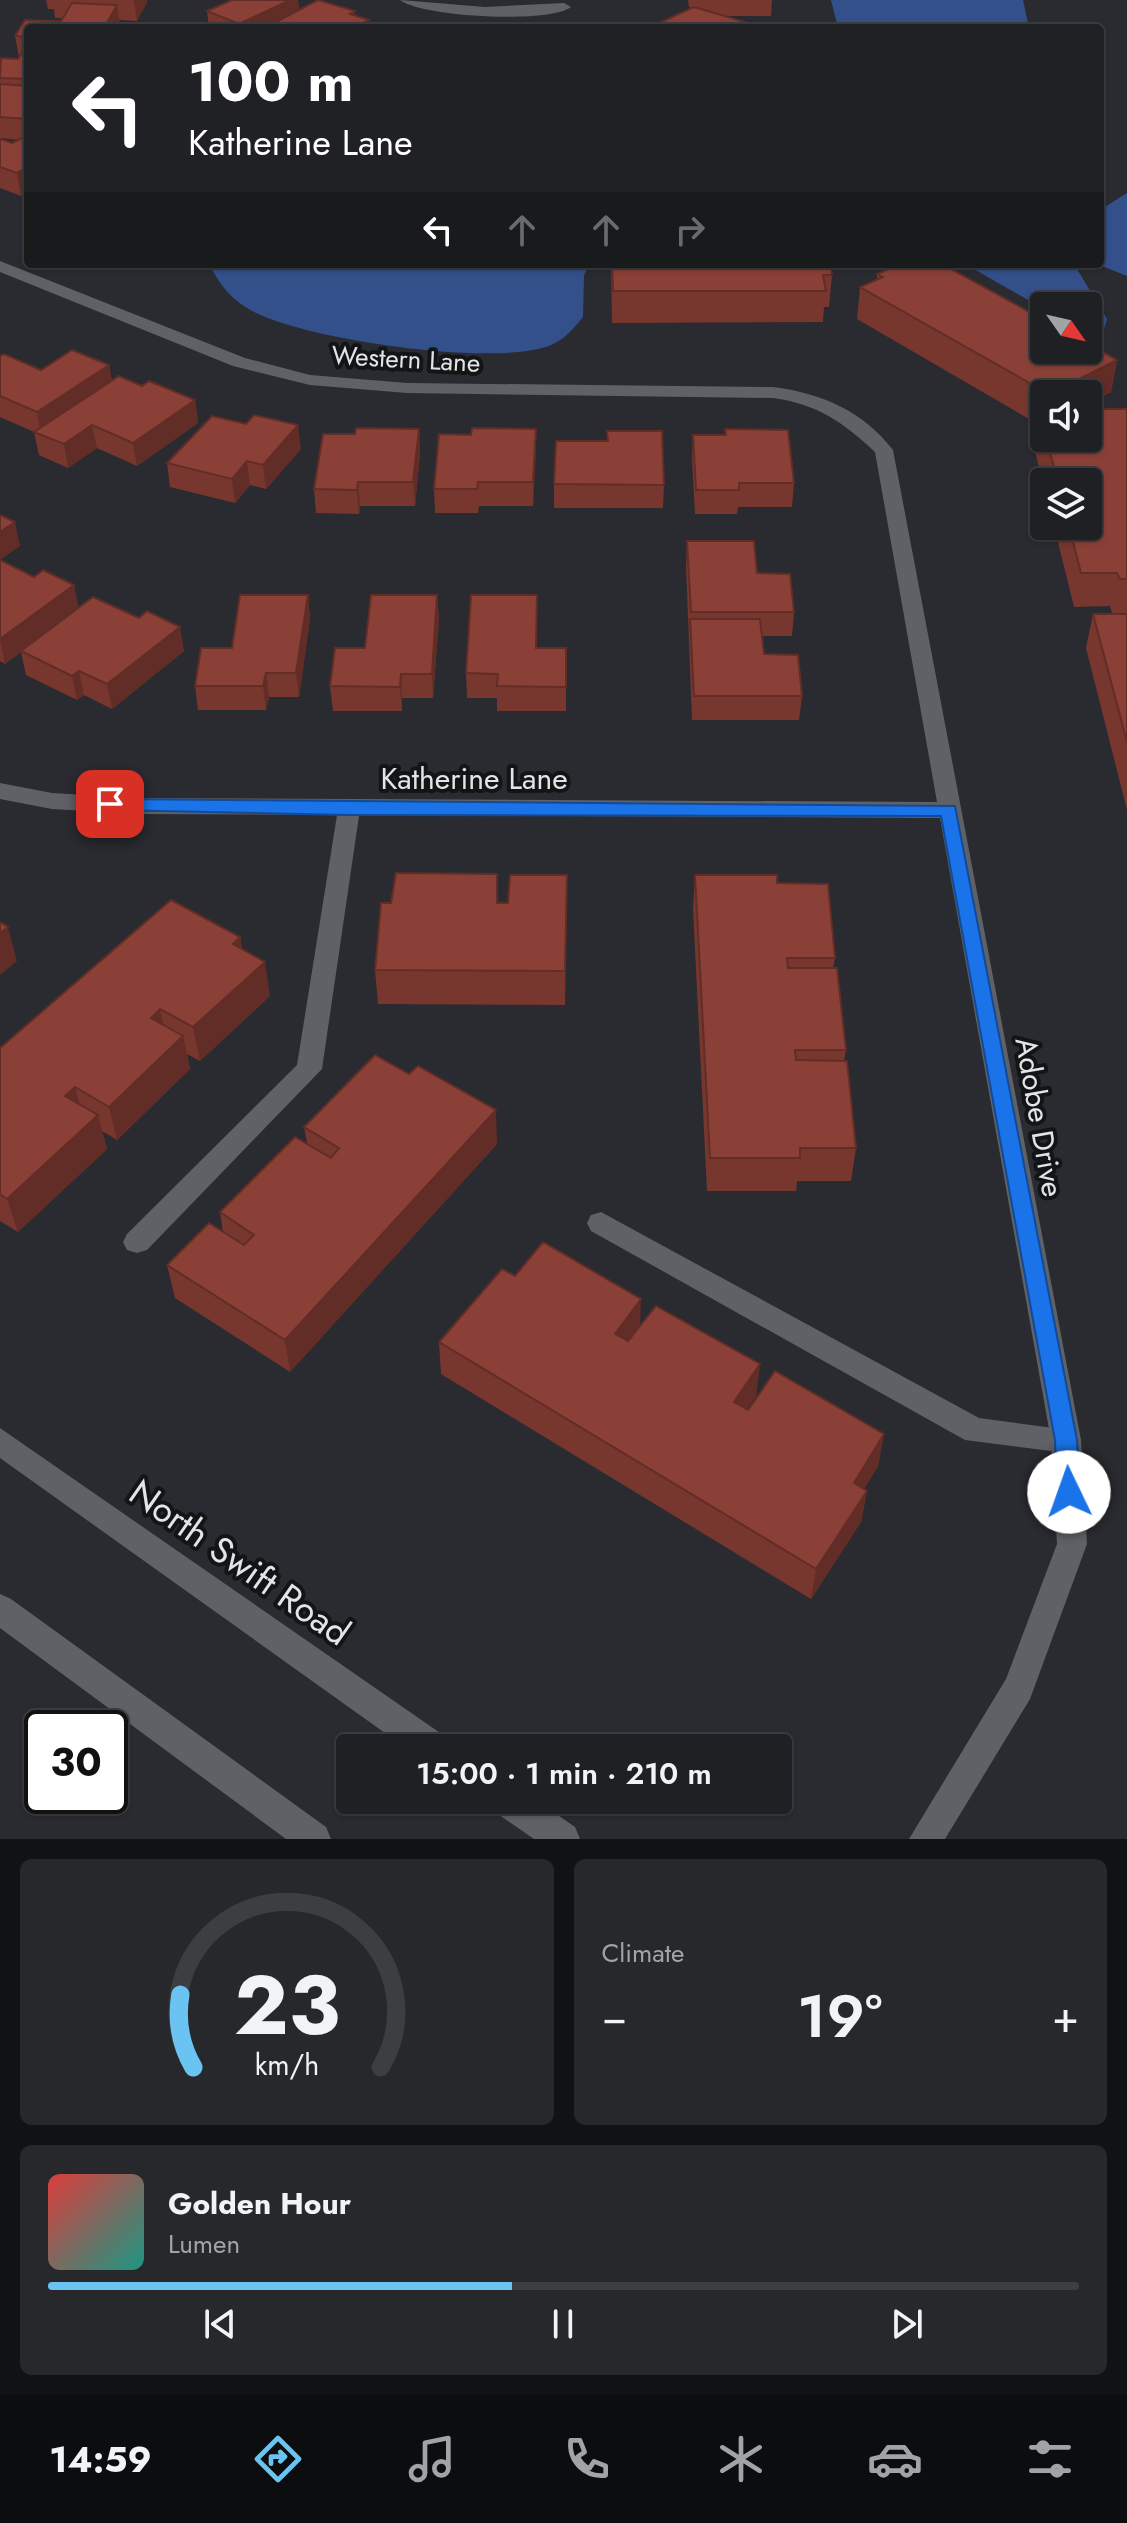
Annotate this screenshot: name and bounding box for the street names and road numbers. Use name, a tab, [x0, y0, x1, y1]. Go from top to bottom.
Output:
street label: Western Lane	[331, 336, 481, 382]
street label: Katherine Lane	[380, 757, 568, 800]
street label: Adobe Drive	[1004, 1034, 1075, 1200]
street label: North Swift Road	[119, 1466, 361, 1658]

